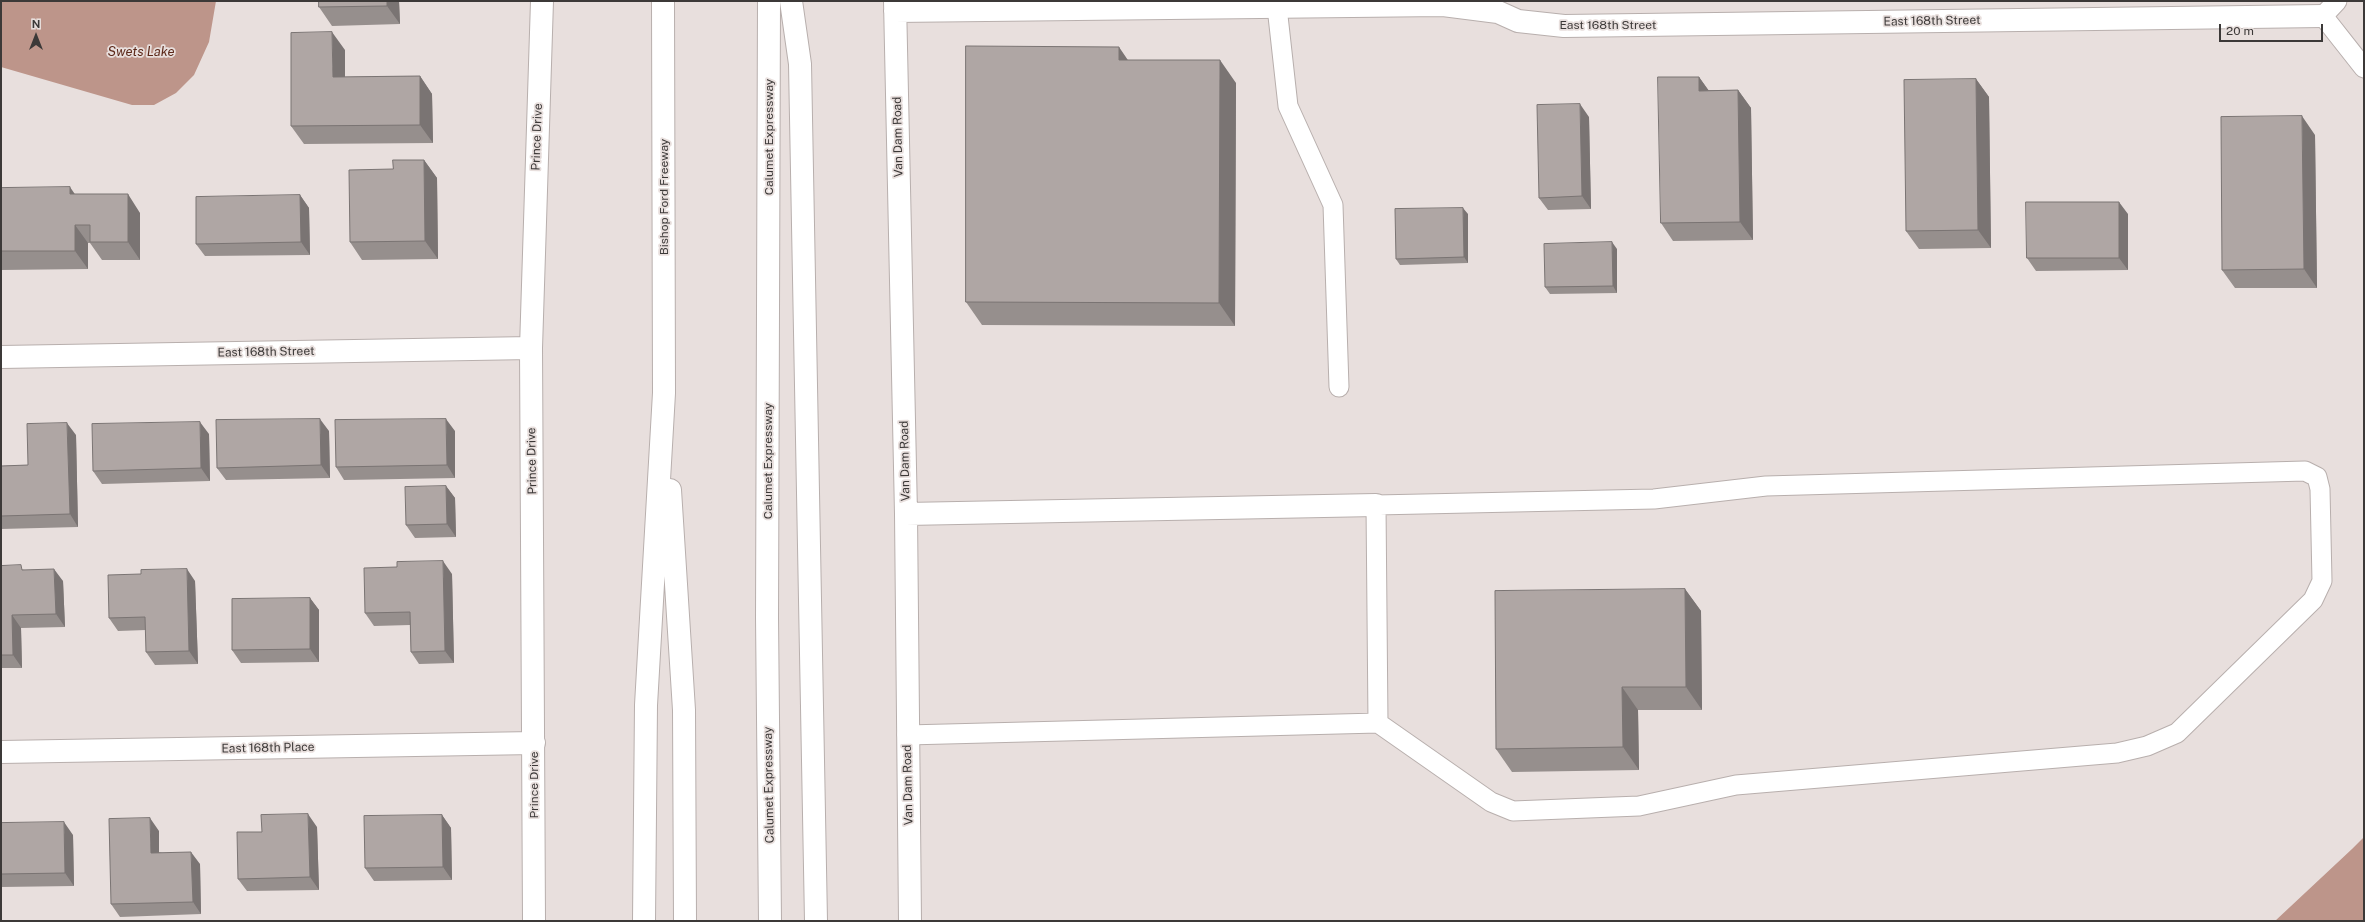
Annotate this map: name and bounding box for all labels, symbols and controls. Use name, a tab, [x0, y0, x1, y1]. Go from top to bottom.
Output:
street label: East 168th Street	[1883, 13, 1981, 29]
north arrow	[16, 16, 56, 56]
scale bar	[2221, 16, 2325, 42]
text: N	[32, 18, 40, 30]
street label: East 168th Street	[1559, 18, 1657, 32]
text: 20 m	[2226, 24, 2254, 38]
water label: Swets Lake	[107, 44, 175, 60]
street label: Calumet Expressway	[762, 79, 776, 195]
street label: Van Dam Road	[890, 97, 906, 177]
street label: Prince Drive	[529, 103, 545, 171]
street label: Bishop Ford Freeway	[657, 139, 671, 255]
street label: East 168th Street	[217, 344, 315, 360]
street label: Calumet Expressway	[761, 403, 775, 519]
street label: Van Dam Road	[897, 421, 913, 501]
street label: Prince Drive	[524, 427, 540, 495]
street label: Calumet Expressway	[761, 727, 777, 843]
street label: East 168th Place	[221, 740, 315, 756]
street label: Van Dam Road	[900, 745, 916, 825]
street label: Prince Drive	[527, 751, 541, 819]

